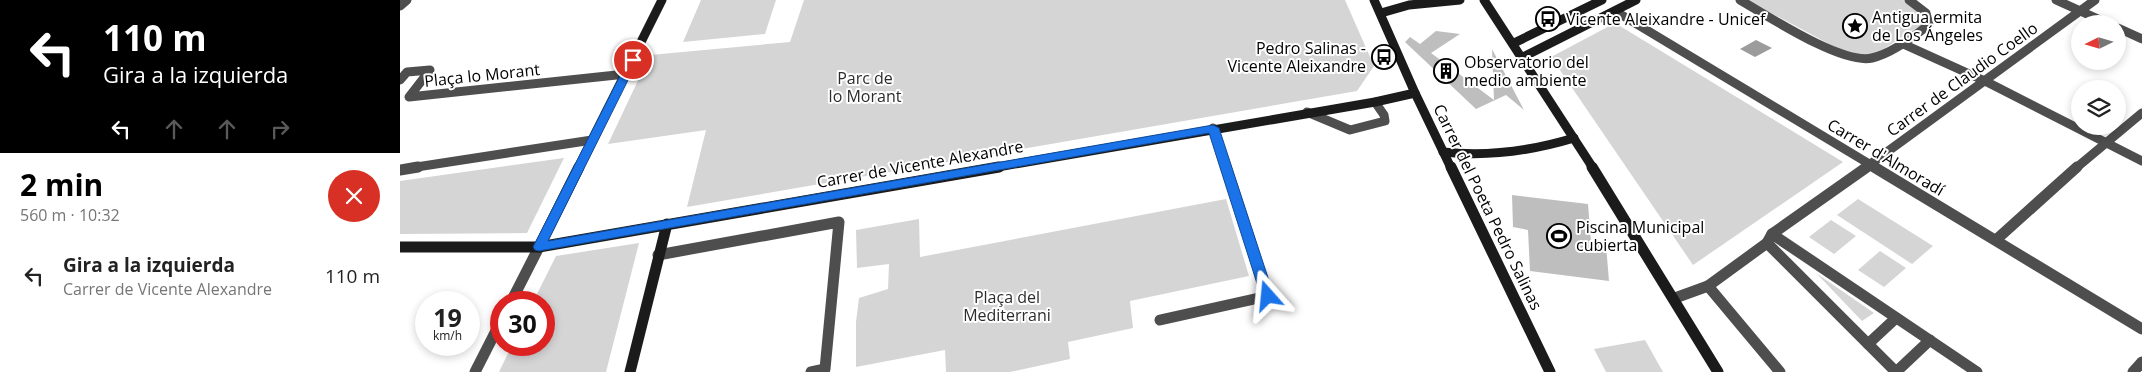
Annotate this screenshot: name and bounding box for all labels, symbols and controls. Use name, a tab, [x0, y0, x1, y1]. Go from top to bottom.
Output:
bus stop icon: Vicente Aleixandre - Unicef	[1535, 6, 1561, 32]
place label: Antigua ermita de Los Ángeles	[1872, 6, 1983, 46]
place label: Vicente Aleixandre - Unicef	[1566, 8, 1767, 30]
place icon: Antigua ermita de Los Ángeles	[1842, 13, 1868, 39]
text: 110 m	[103, 14, 207, 61]
north arrow	[2071, 15, 2126, 70]
map controls	[2071, 15, 2126, 135]
street label: Carrer de Claudio Coello	[1882, 17, 2042, 141]
icon: left	[20, 20, 85, 85]
place label: Pedro Salinas - Vicente Aleixandre	[1228, 37, 1366, 77]
pin	[612, 39, 654, 81]
bus stop icon: Pedro Salinas - Vicente Aleixandre	[1371, 44, 1397, 70]
icon: arrive	[619, 46, 647, 74]
place label: Observatorio del medio ambiente	[1464, 51, 1589, 91]
street label: Plaça lo Morant	[423, 58, 541, 92]
building icon: Observatorio del medio ambiente	[1433, 58, 1459, 84]
text: Gira a la izquierda	[103, 59, 288, 89]
park label: Parc de lo Morant	[829, 67, 902, 107]
button: layers	[2071, 80, 2126, 135]
street label: Carrer del Poeta Pedro Salinas	[1428, 100, 1548, 314]
street label: Carrer d'Almoradí	[1823, 113, 1949, 201]
icon: left	[107, 115, 135, 143]
icon: ahead	[160, 115, 188, 143]
icon: ahead	[213, 115, 241, 143]
icon: right	[266, 115, 294, 143]
street label: Carrer de Vicente Alexandre	[815, 135, 1025, 193]
text: 2 min	[20, 164, 103, 205]
button: close	[328, 170, 380, 222]
text: 560 m · 10:32	[20, 204, 120, 226]
place label: Piscina Municipal cubierta	[1576, 216, 1704, 256]
sports icon: Piscina Municipal cubierta	[1546, 223, 1572, 249]
text: Gira a la izquierda	[63, 252, 235, 278]
icon: left	[20, 262, 48, 290]
text: 110 m	[325, 263, 380, 289]
position arrow	[1241, 269, 1293, 321]
text: Carrer de Vicente Alexandre	[63, 278, 272, 300]
park label: Plaça del Mediterrani	[963, 286, 1051, 326]
speed limit sign: 30	[490, 291, 555, 356]
text: 19	[433, 300, 462, 334]
text: km/h	[433, 327, 462, 344]

